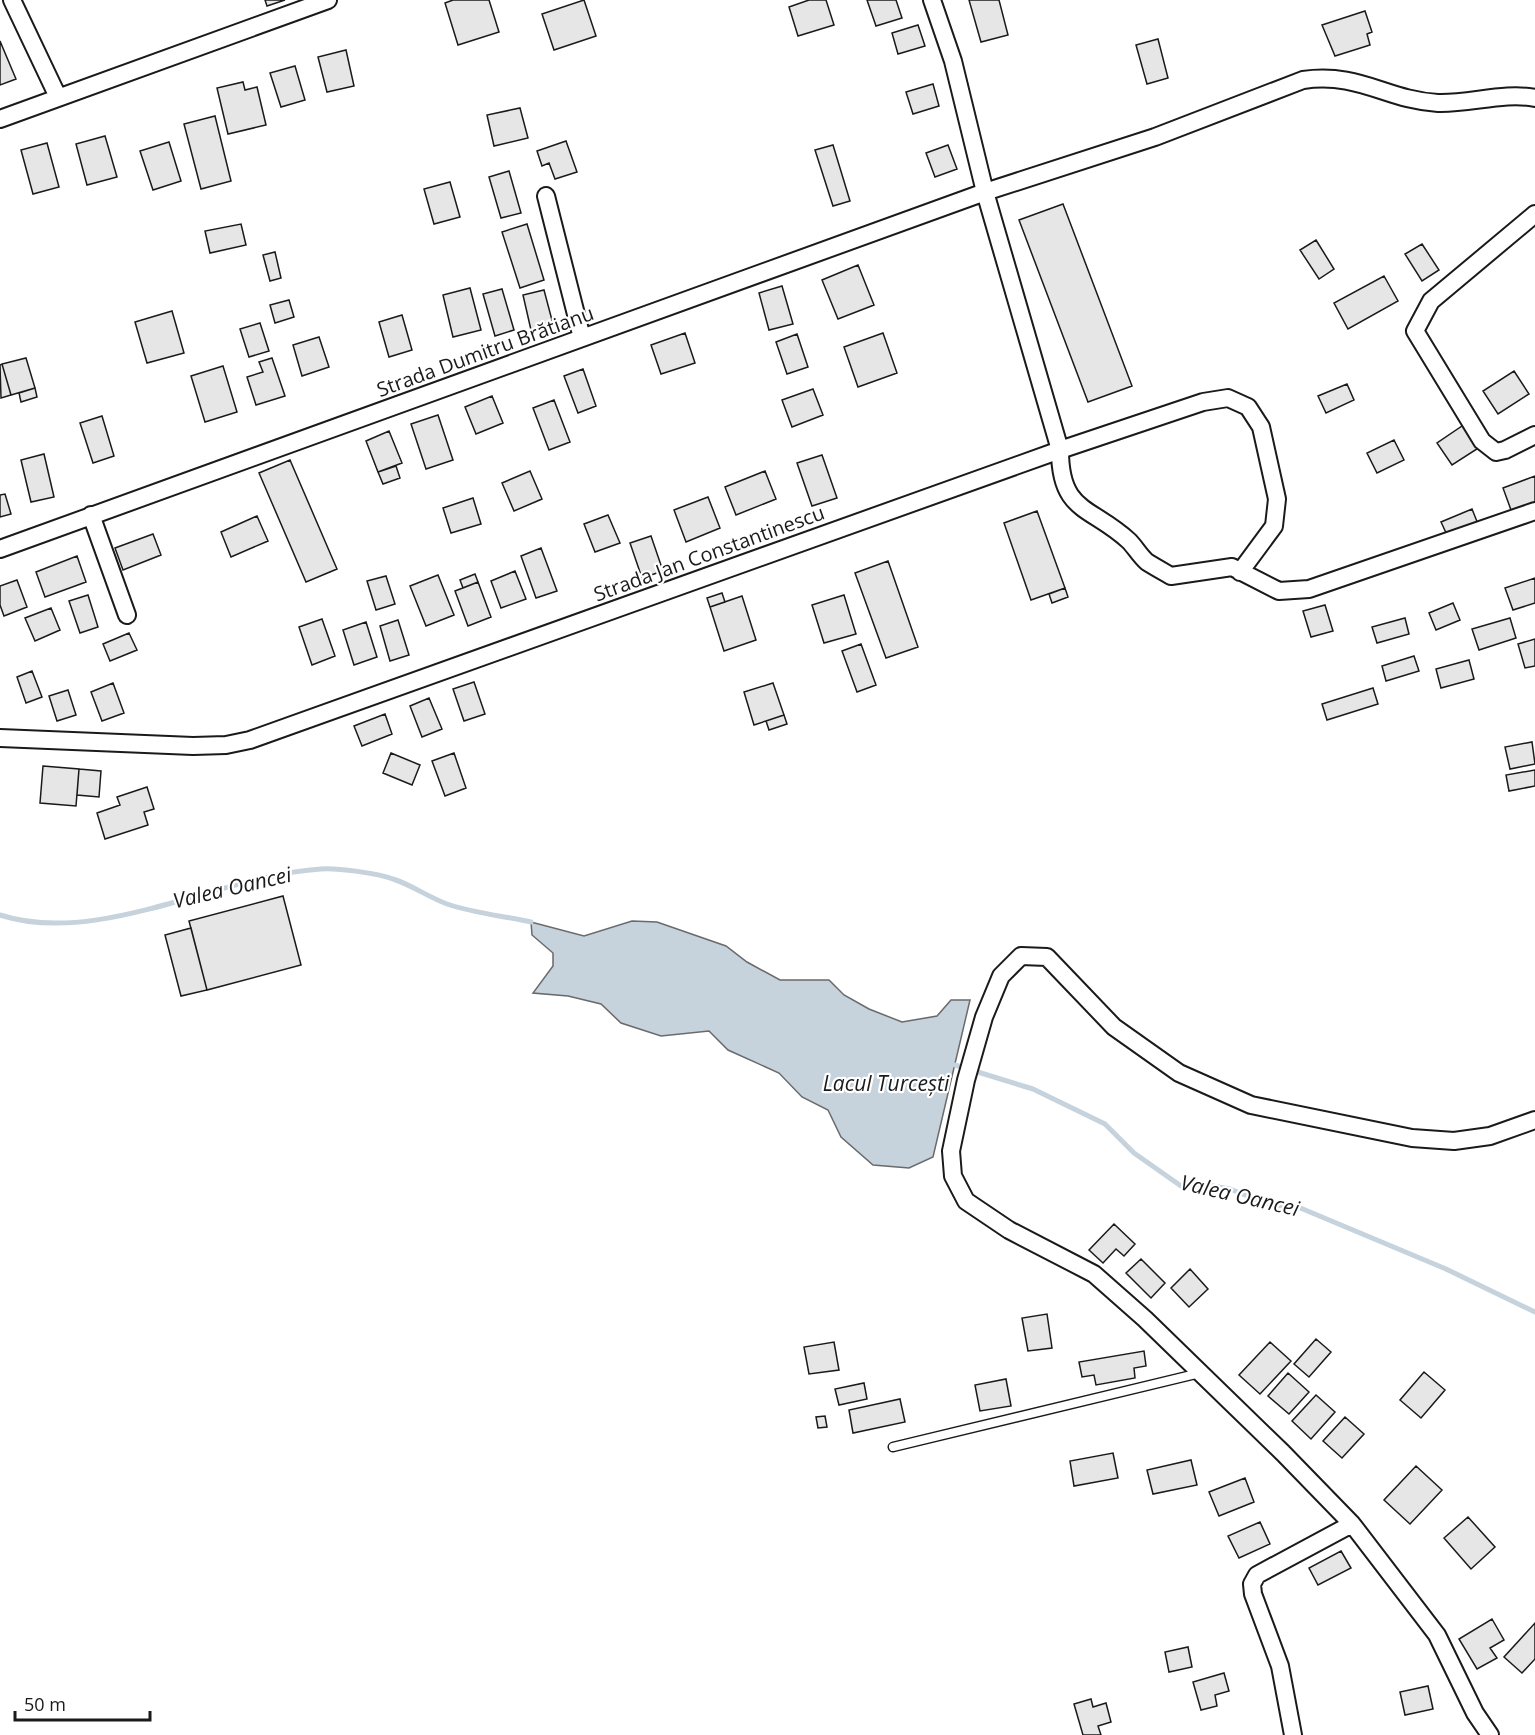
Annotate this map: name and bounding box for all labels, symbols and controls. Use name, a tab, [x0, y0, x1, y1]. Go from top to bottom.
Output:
street label: Strada Dumitru Brătianu	[373, 299, 597, 403]
street label: Strada Jan Constantinescu	[590, 499, 828, 607]
water label: Valea Oancei	[170, 860, 295, 914]
water label: Lacul Turcești	[823, 1069, 950, 1097]
water label: Valea Oancei	[1178, 1168, 1303, 1222]
scale bar	[15, 1684, 150, 1722]
text: 50 m	[24, 1692, 66, 1716]

